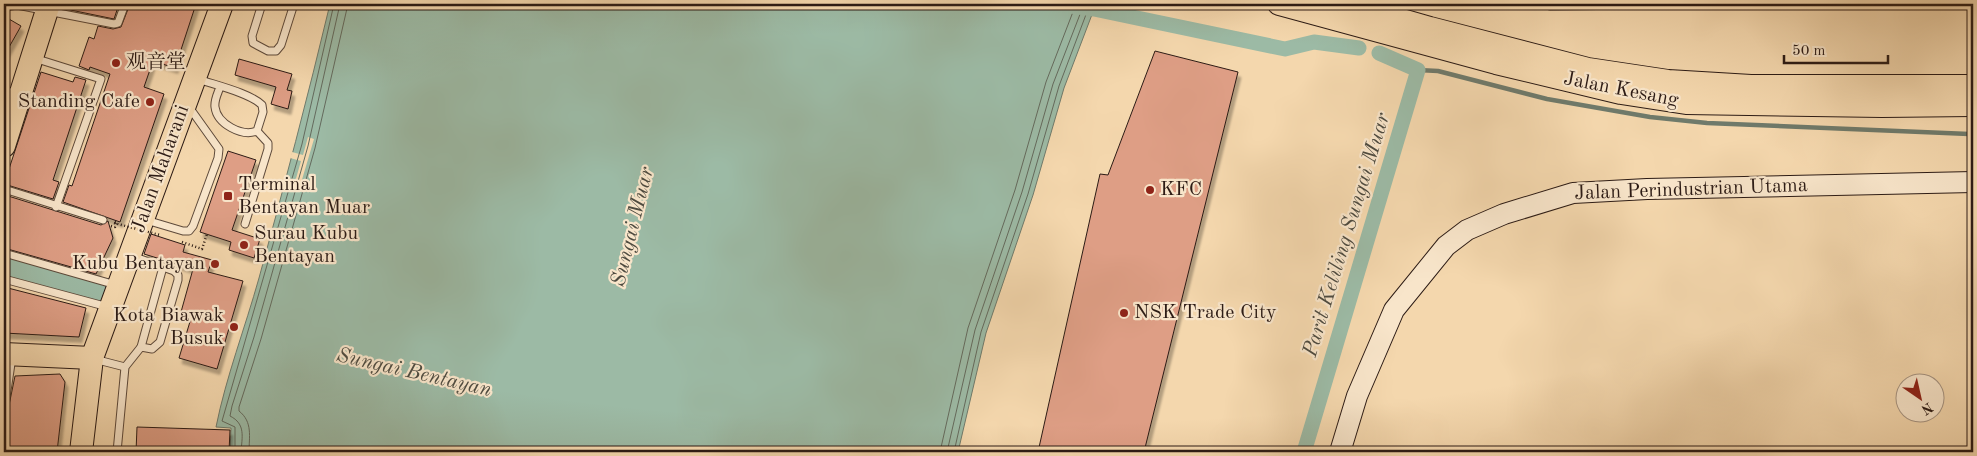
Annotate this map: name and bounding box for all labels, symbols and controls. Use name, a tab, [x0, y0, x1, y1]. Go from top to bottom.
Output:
scale bar	[1784, 32, 1888, 64]
text: 50 m	[1792, 44, 1826, 59]
place label: 观音堂	[126, 51, 186, 73]
marker: 观音堂	[110, 57, 122, 69]
street label: Jalan Kesang	[1562, 69, 1680, 111]
place label: Standing Cafe	[18, 92, 140, 112]
marker: Standing Cafe	[144, 96, 156, 108]
street label: Jalan Maharani	[129, 103, 193, 235]
water label: Parit Keliling Sungai Muar	[1300, 110, 1394, 360]
water label: Sungai Muar	[608, 164, 658, 289]
place label: Terminal Bentayan Muar	[238, 175, 370, 218]
street label: Jalan Perindustrian Utama	[1574, 176, 1808, 204]
place label: KFC	[1160, 180, 1202, 200]
marker: KFC	[1144, 184, 1156, 196]
marker: Terminal Bentayan Muar	[222, 190, 234, 202]
place label: Surau Kubu Bentayan	[254, 224, 358, 267]
marker: Surau Kubu Bentayan	[238, 239, 250, 251]
place label: Kubu Bentayan	[72, 254, 205, 274]
marker: Kubu Bentayan	[209, 258, 221, 270]
place label: NSK Trade City	[1134, 303, 1277, 323]
place label: Kota Biawak Busuk	[113, 306, 224, 349]
marker: NSK Trade City	[1118, 307, 1130, 319]
marker: Kota Biawak Busuk	[228, 321, 240, 333]
water label: Sungai Bentayan	[334, 345, 494, 401]
north arrow	[1894, 374, 1944, 424]
text: N	[1918, 399, 1935, 417]

